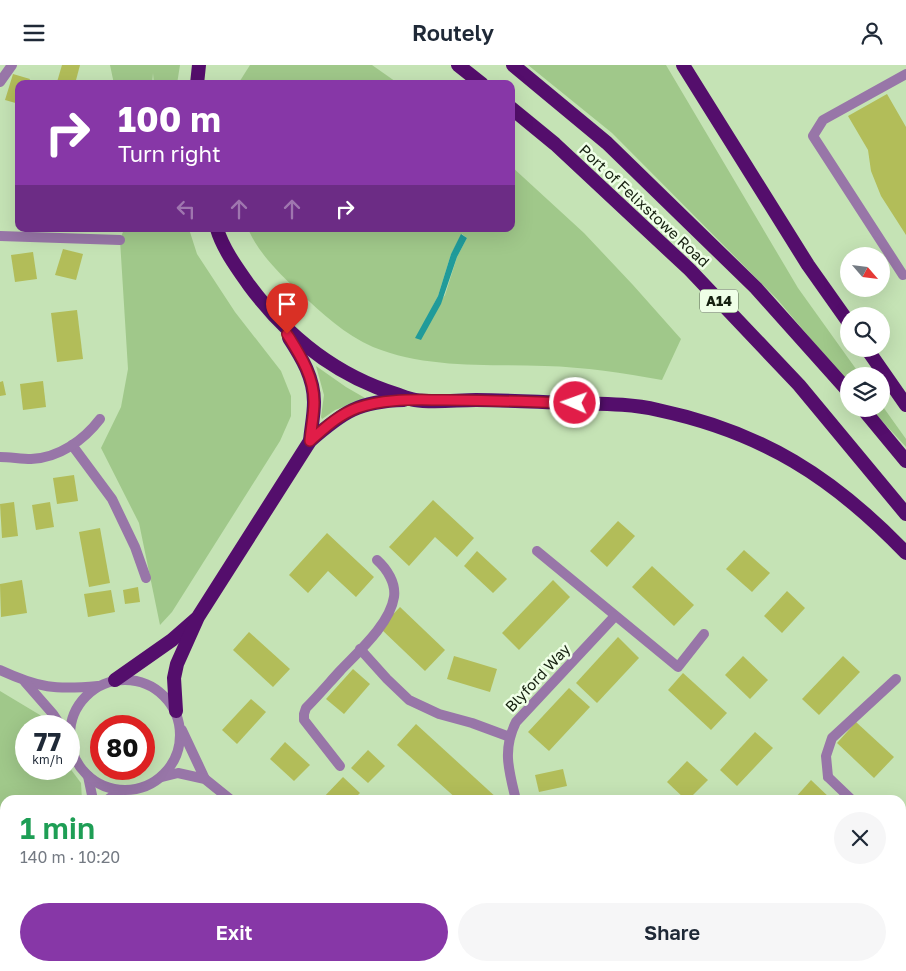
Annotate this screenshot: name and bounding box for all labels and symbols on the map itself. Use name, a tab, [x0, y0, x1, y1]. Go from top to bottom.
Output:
street label: Port of Felixstowe Road	[576, 140, 713, 270]
north arrow	[840, 247, 890, 297]
pin	[266, 283, 308, 334]
road number: A14	[700, 290, 738, 313]
position arrow	[548, 376, 600, 428]
street label: Blyford Way	[501, 639, 574, 715]
speed limit sign: 80	[90, 715, 155, 780]

